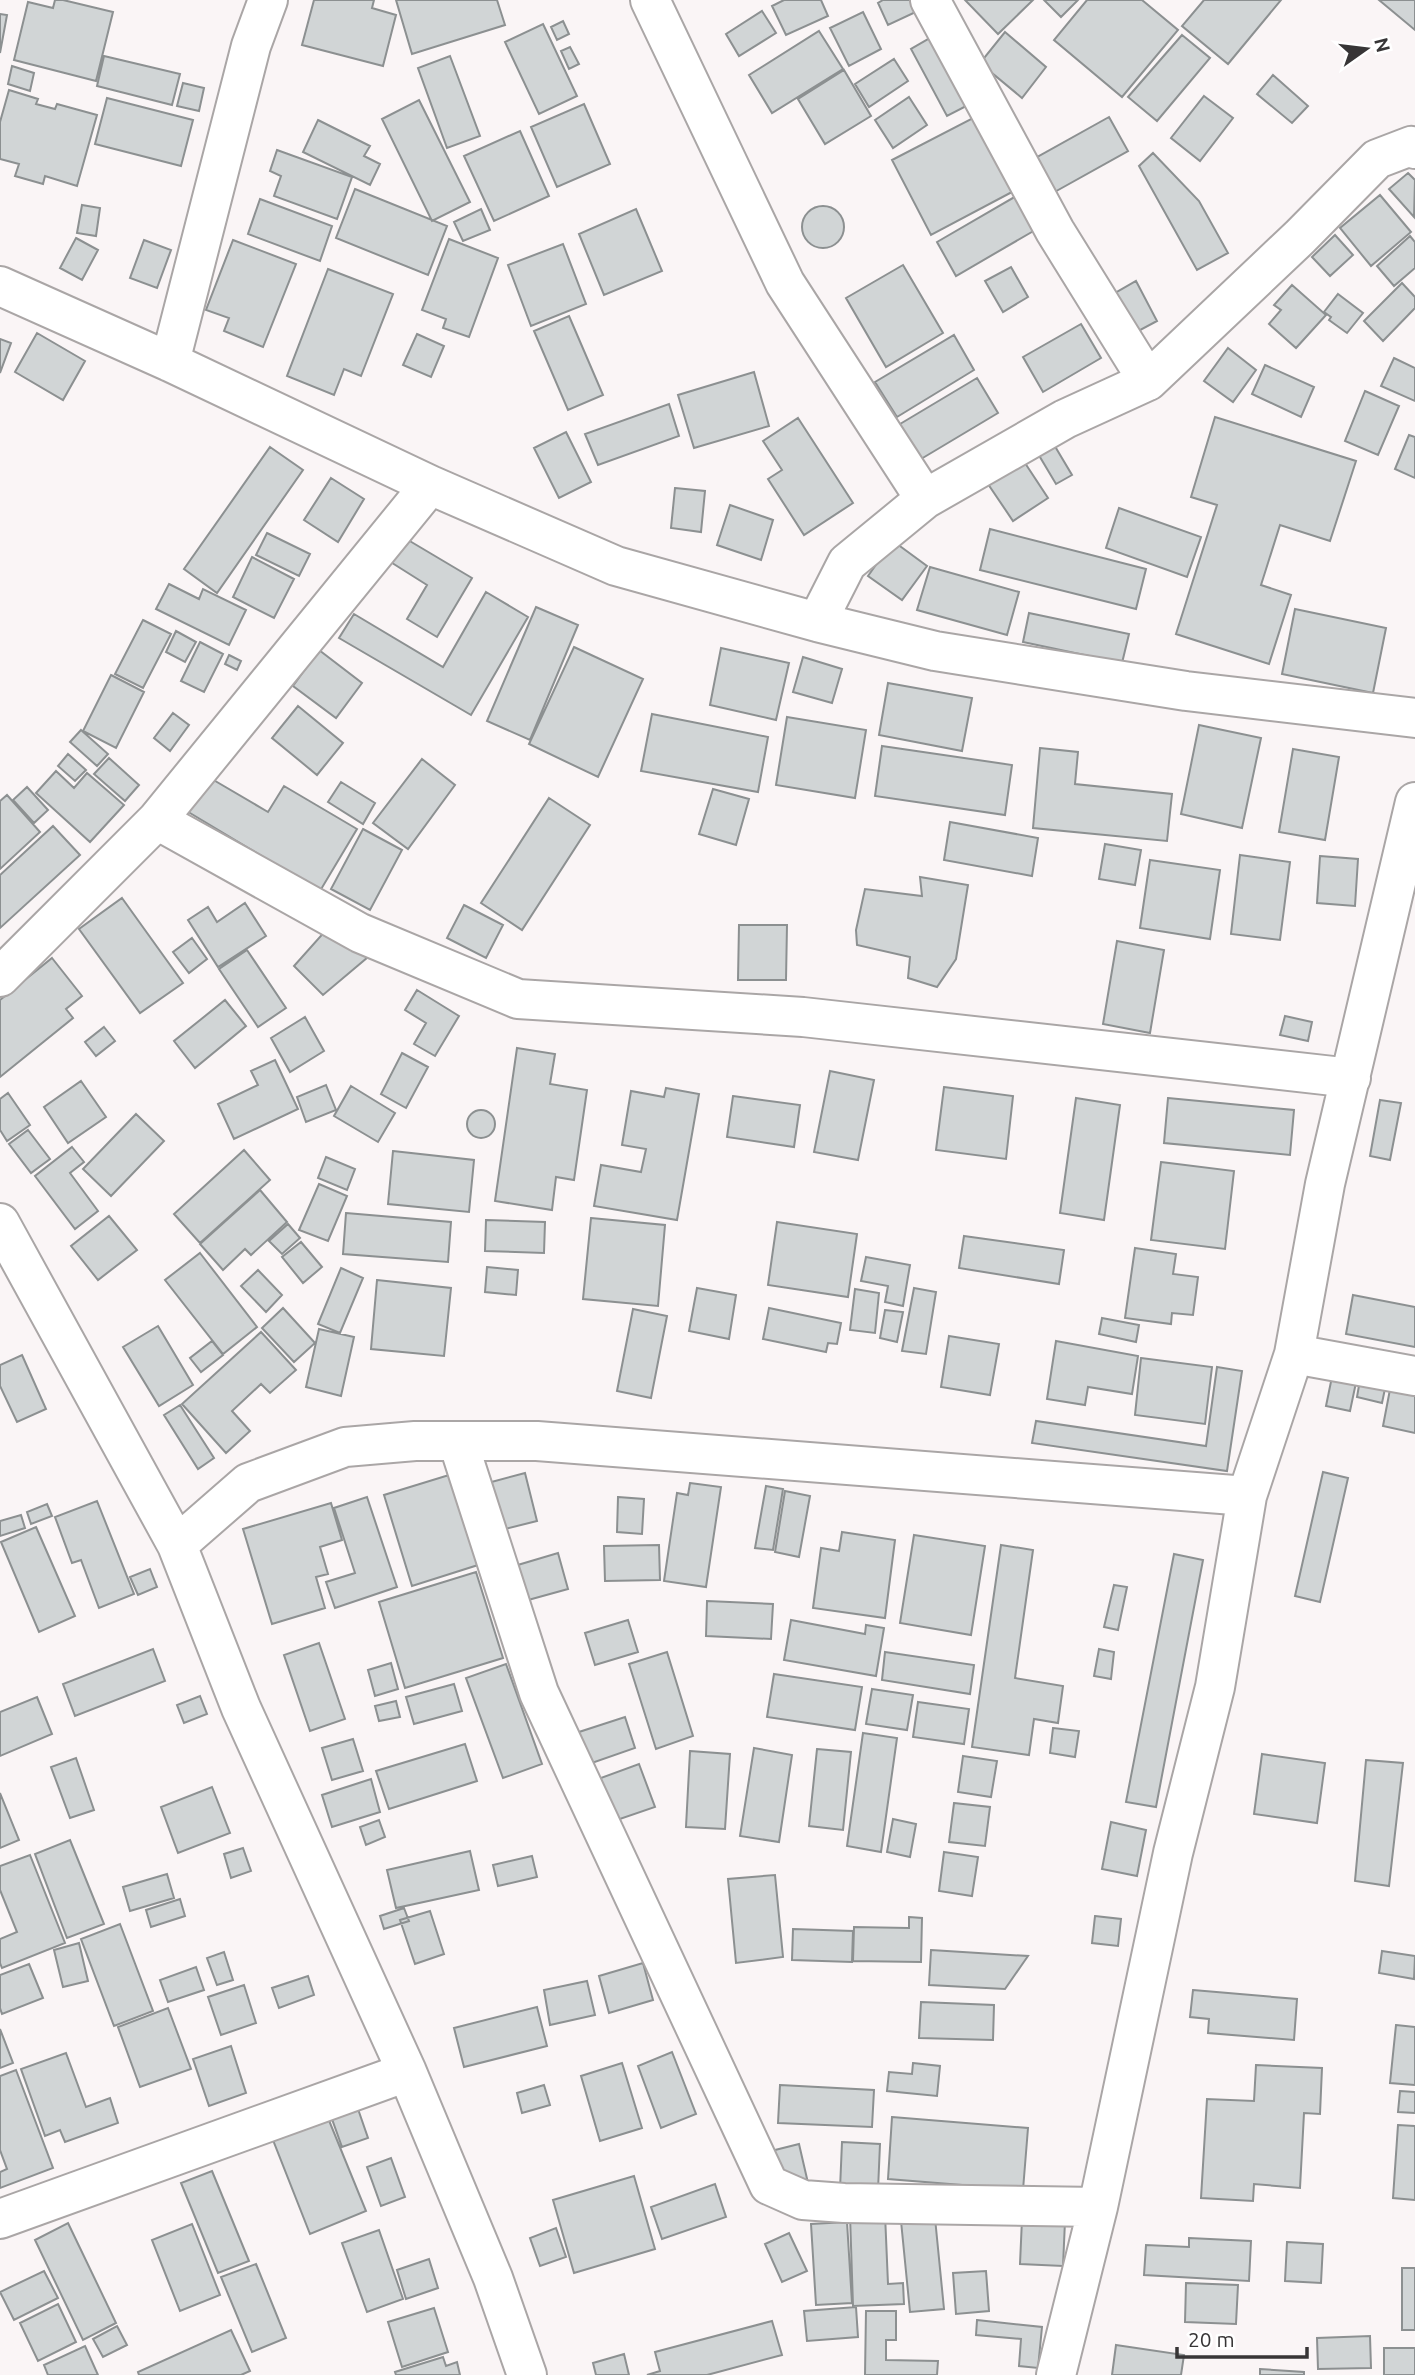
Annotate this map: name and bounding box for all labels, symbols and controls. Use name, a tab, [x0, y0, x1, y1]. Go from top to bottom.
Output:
north arrow	[1331, 14, 1401, 84]
text: N	[1370, 35, 1395, 54]
scale bar	[1177, 2316, 1306, 2360]
text: 20 m	[1188, 2327, 1235, 2351]

